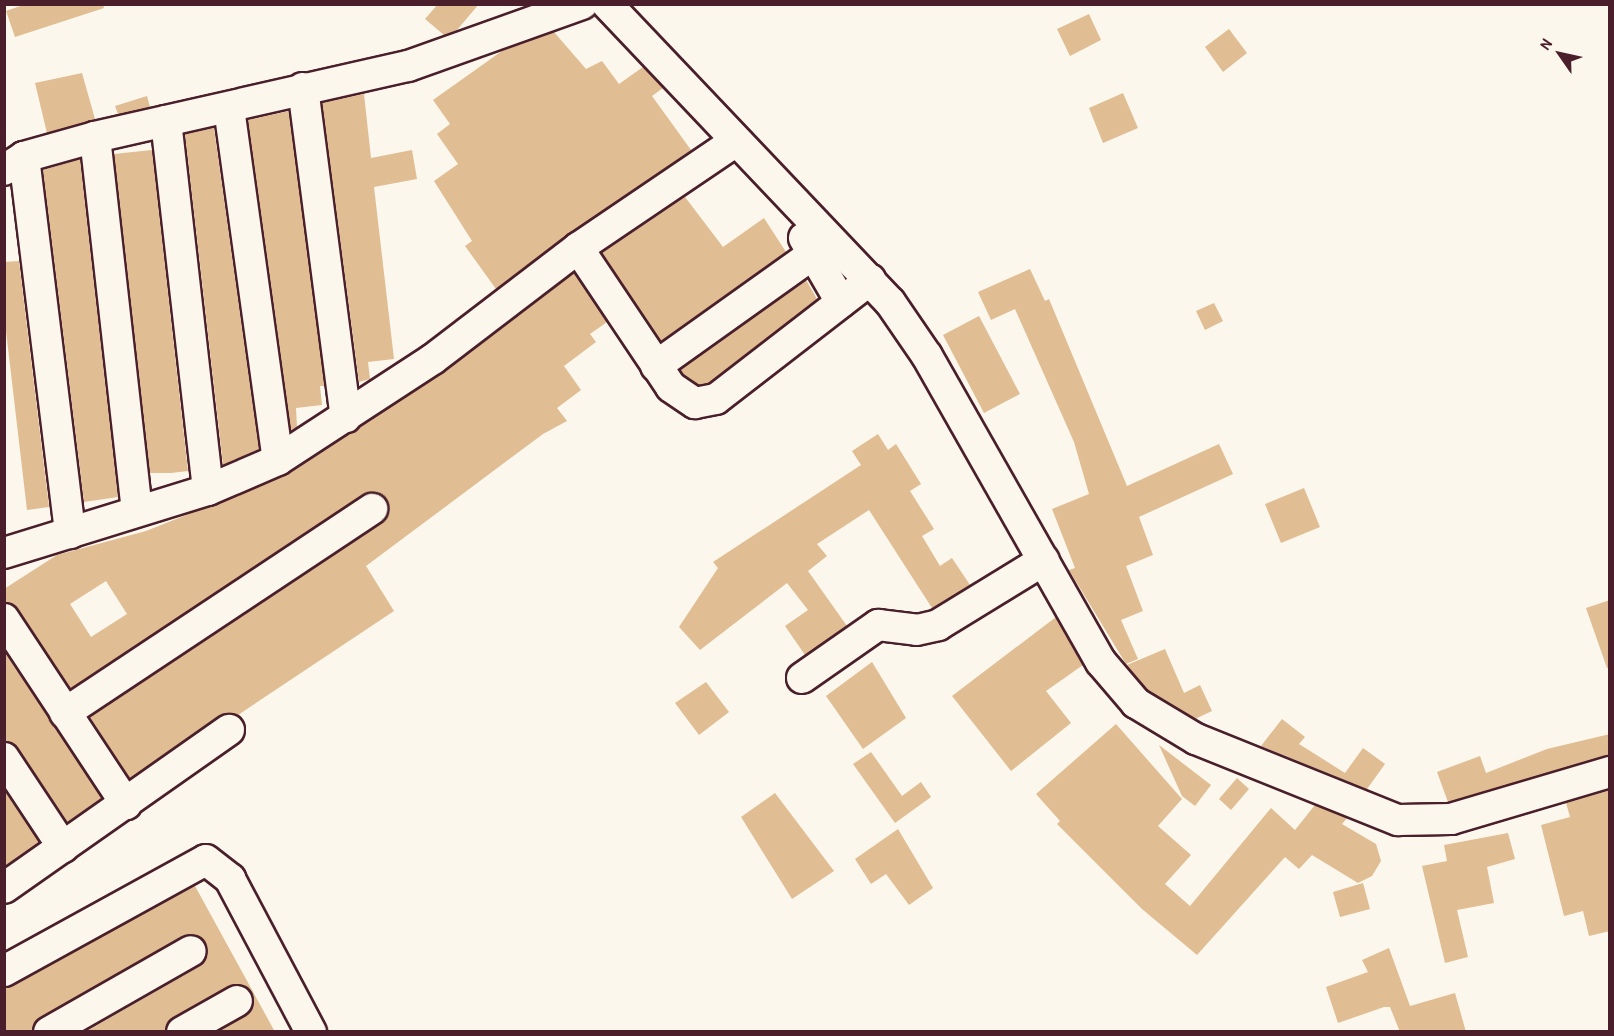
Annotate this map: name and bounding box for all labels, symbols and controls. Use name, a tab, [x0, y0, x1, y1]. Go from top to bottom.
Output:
north arrow	[1530, 24, 1590, 84]
text: N	[1534, 34, 1557, 54]

